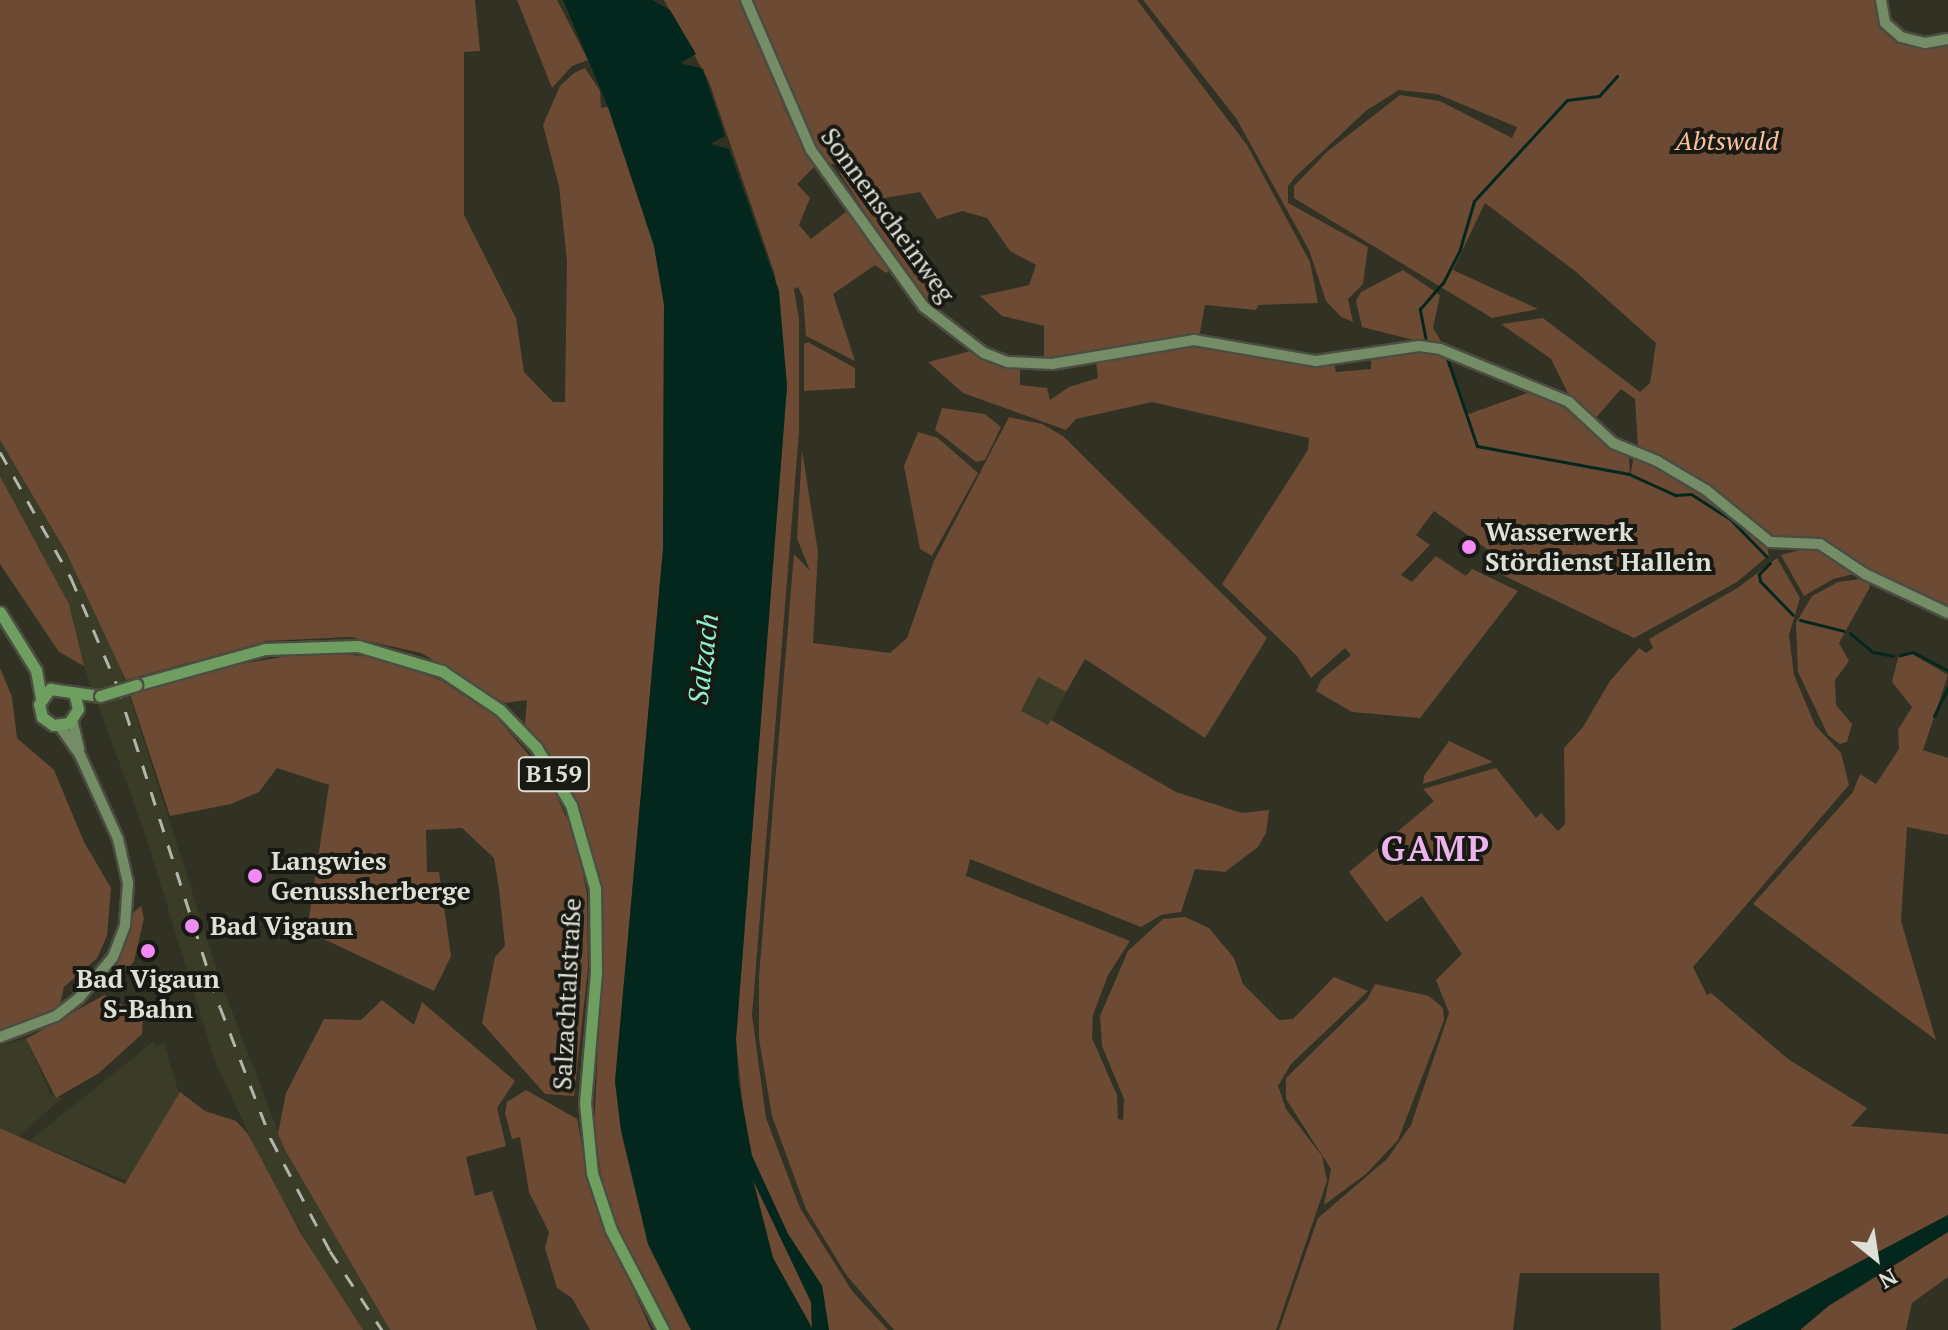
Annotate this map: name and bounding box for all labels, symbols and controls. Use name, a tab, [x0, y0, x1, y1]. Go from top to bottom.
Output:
street label: Sonnenscheinweg	[814, 122, 962, 308]
park label: Abtswald	[1675, 125, 1779, 157]
place label: Wasserwerk Stördienst Hallein	[1485, 516, 1712, 578]
marker: Wasserwerk Stördienst Hallein	[1460, 538, 1478, 556]
water label: Salzach	[681, 611, 725, 707]
road number: B159	[516, 754, 592, 794]
district label: GAMP	[1381, 829, 1491, 869]
place label: Langwies Genussherberge	[271, 845, 471, 906]
marker: Langwies Genussherberge	[246, 867, 264, 885]
street label: Salzachtalstraße	[546, 897, 588, 1091]
place label: Bad Vigaun	[210, 910, 354, 942]
marker: Bad Vigaun	[181, 915, 203, 937]
marker: Bad Vigaun S-Bahn	[139, 942, 157, 960]
place label: Bad Vigaun S-Bahn	[76, 963, 220, 1024]
north arrow	[1836, 1218, 1916, 1298]
text: N	[1874, 1262, 1903, 1296]

